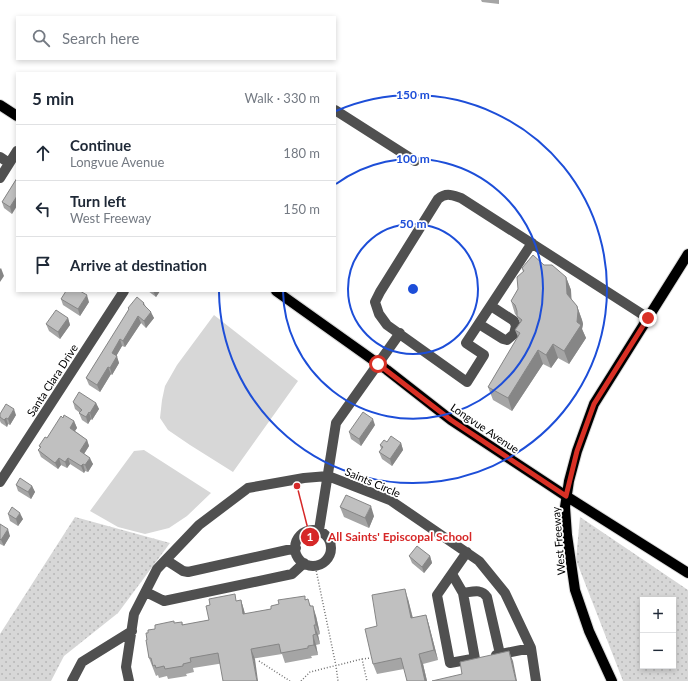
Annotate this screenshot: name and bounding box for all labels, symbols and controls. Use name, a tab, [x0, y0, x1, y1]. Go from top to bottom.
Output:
search box	[16, 16, 336, 60]
icon: search	[30, 27, 52, 49]
text: Search here	[62, 29, 139, 47]
text: 150 m	[396, 87, 430, 102]
text: 5 min	[32, 88, 74, 109]
text: Walk · 330 m	[244, 90, 320, 106]
text: Continue	[70, 136, 131, 154]
icon: ahead	[32, 142, 54, 164]
text: 180 m	[283, 145, 320, 161]
text: 100 m	[396, 151, 430, 166]
text: Longvue Avenue	[70, 154, 164, 170]
text: Turn left	[70, 192, 126, 210]
icon: left	[32, 198, 54, 220]
text: 150 m	[283, 201, 320, 217]
text: West Freeway	[70, 210, 151, 226]
text: 50 m	[400, 216, 426, 231]
icon: arrive	[32, 254, 54, 276]
text: Arrive at destination	[70, 256, 207, 274]
centre of rings	[406, 282, 420, 296]
route end	[639, 309, 657, 327]
street label: Santa Clara Drive	[24, 341, 80, 419]
route start	[369, 355, 387, 373]
street label: Longvue Avenue	[448, 400, 522, 456]
street label: Saints Circle	[343, 464, 403, 500]
street label: West Freeway	[548, 506, 567, 576]
callout: All Saints' Episcopal School	[300, 525, 480, 549]
text: 1	[307, 529, 314, 544]
text: All Saints' Episcopal School	[327, 529, 472, 544]
map controls	[640, 597, 676, 669]
button: +	[640, 597, 676, 633]
button: −	[640, 633, 676, 669]

